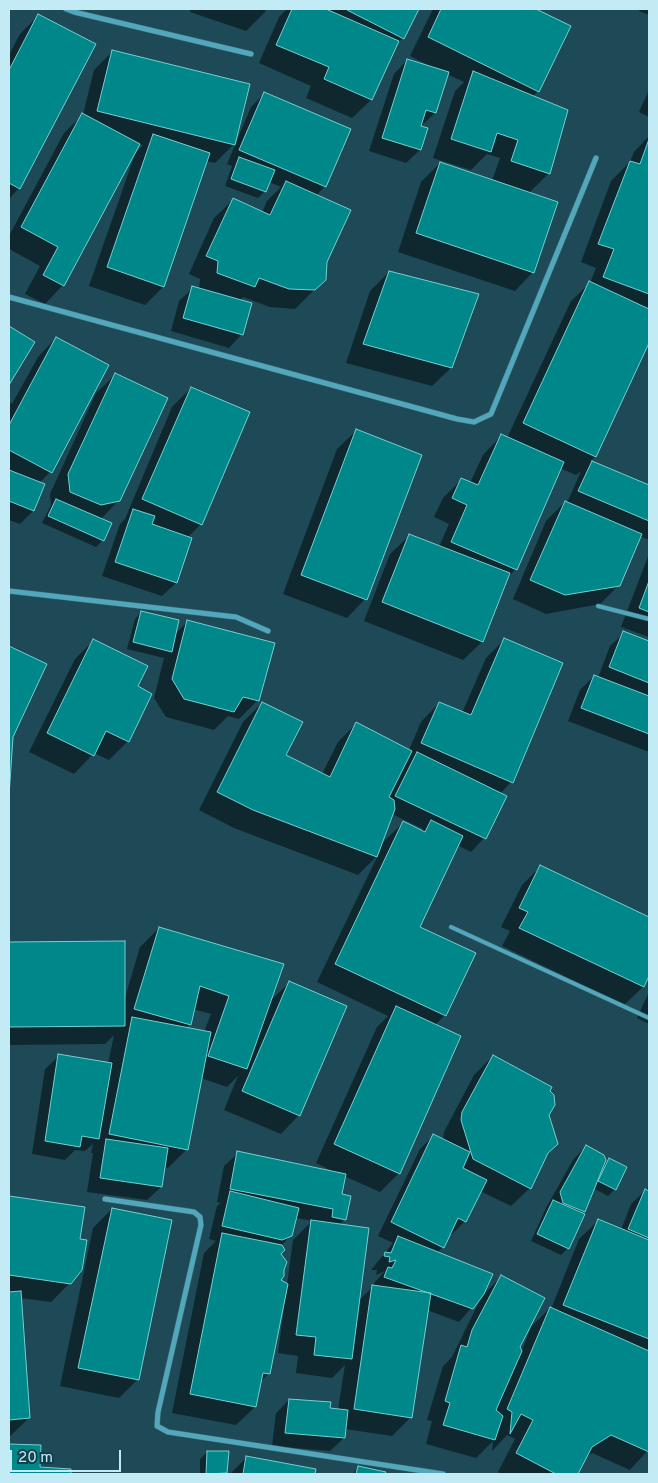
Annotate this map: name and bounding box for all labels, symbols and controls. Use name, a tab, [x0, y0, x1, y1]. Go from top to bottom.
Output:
scale bar	[12, 1440, 124, 1472]
text: 20 m	[18, 1449, 53, 1468]

